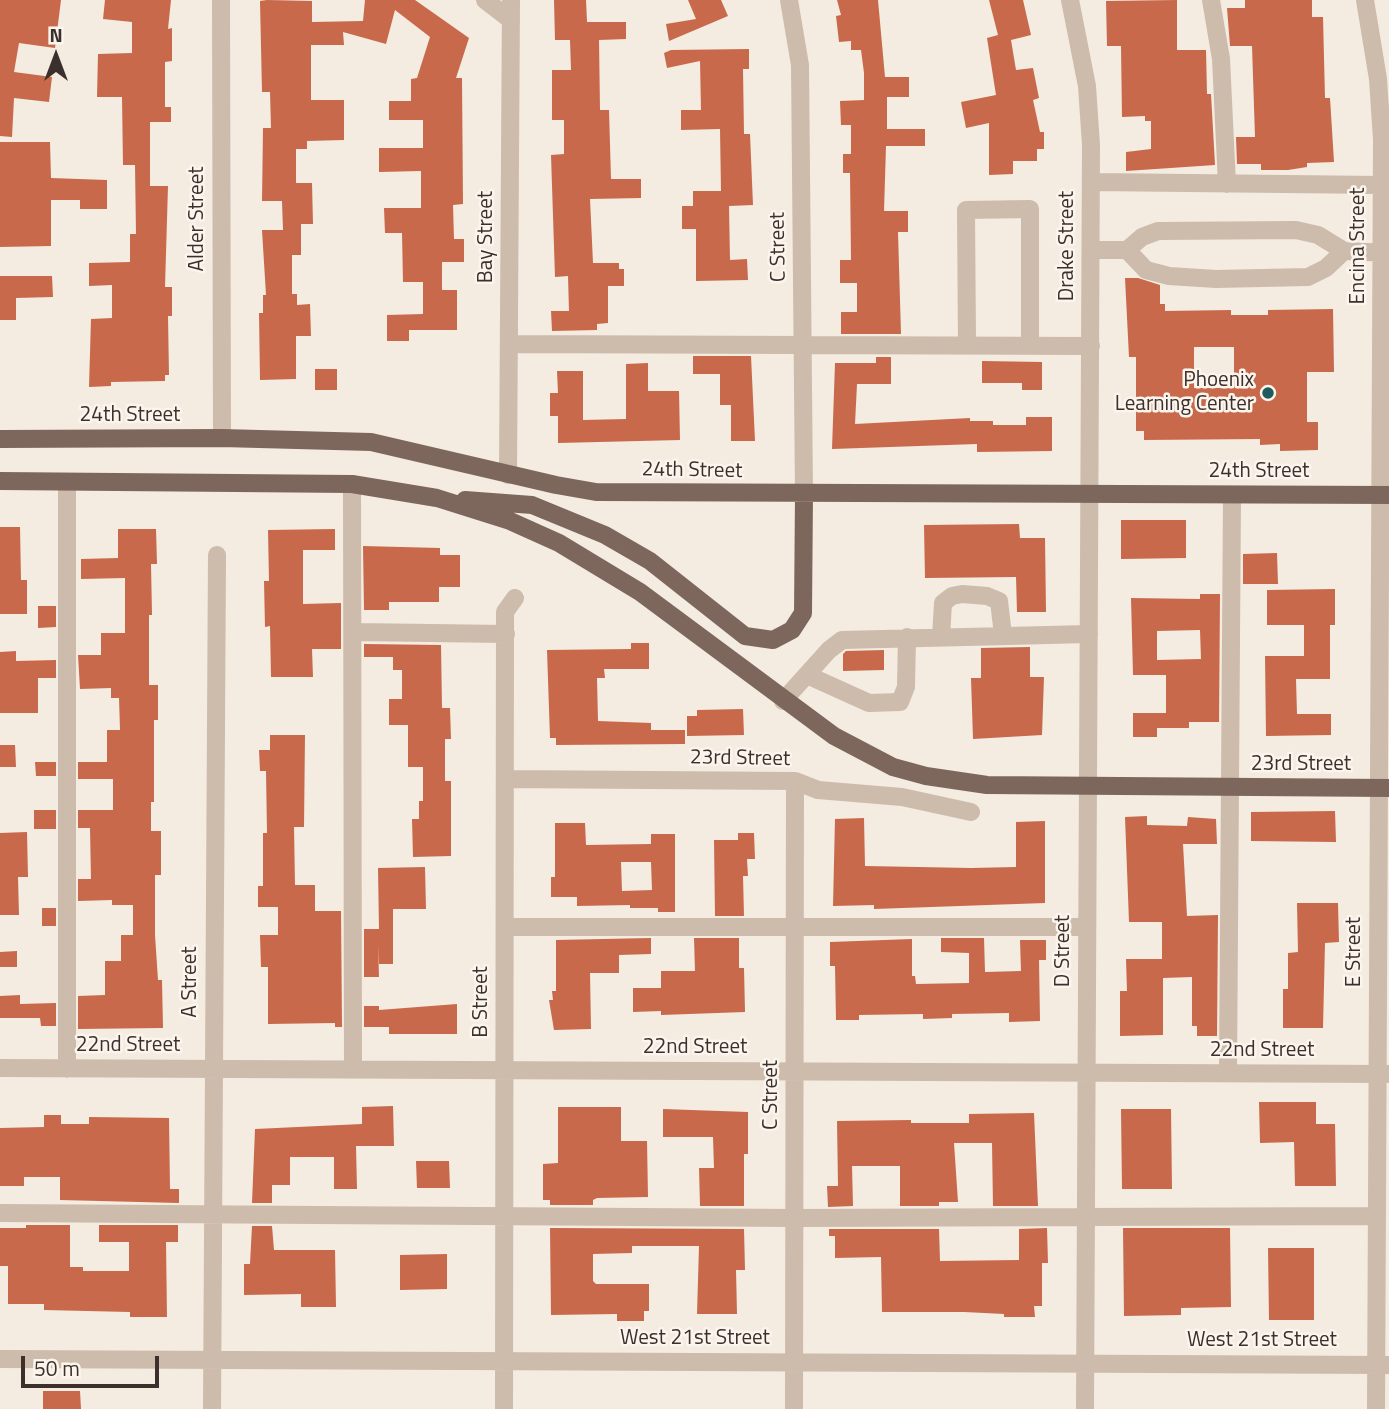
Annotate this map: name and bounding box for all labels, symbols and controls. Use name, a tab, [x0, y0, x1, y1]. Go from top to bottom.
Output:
text: N	[49, 20, 63, 49]
north arrow	[21, 21, 91, 91]
street label: Alder Street	[185, 166, 211, 272]
street label: Encina Street	[1346, 187, 1372, 305]
street label: Bay Street	[474, 191, 500, 283]
street label: Drake Street	[1055, 191, 1081, 301]
street label: C Street	[766, 212, 792, 282]
place label: Phoenix Learning Center	[1115, 368, 1254, 418]
marker: Phoenix Learning Center	[1260, 385, 1276, 401]
street label: 24th Street	[80, 403, 180, 429]
street label: 24th Street	[641, 458, 743, 484]
street label: 24th Street	[1209, 459, 1309, 485]
street label: 23rd Street	[690, 746, 790, 772]
street label: 23rd Street	[1251, 752, 1351, 778]
street label: D Street	[1051, 915, 1077, 987]
street label: E Street	[1342, 917, 1368, 987]
street label: A Street	[178, 946, 204, 1018]
street label: B Street	[469, 966, 495, 1038]
street label: 22nd Street	[76, 1033, 180, 1059]
street label: 22nd Street	[643, 1035, 747, 1061]
street label: 22nd Street	[1210, 1038, 1314, 1064]
street label: C Street	[759, 1060, 785, 1130]
street label: West 21st Street	[620, 1326, 770, 1352]
street label: West 21st Street	[1187, 1328, 1337, 1354]
scale bar	[24, 1342, 163, 1386]
text: 50 m	[34, 1352, 80, 1384]

